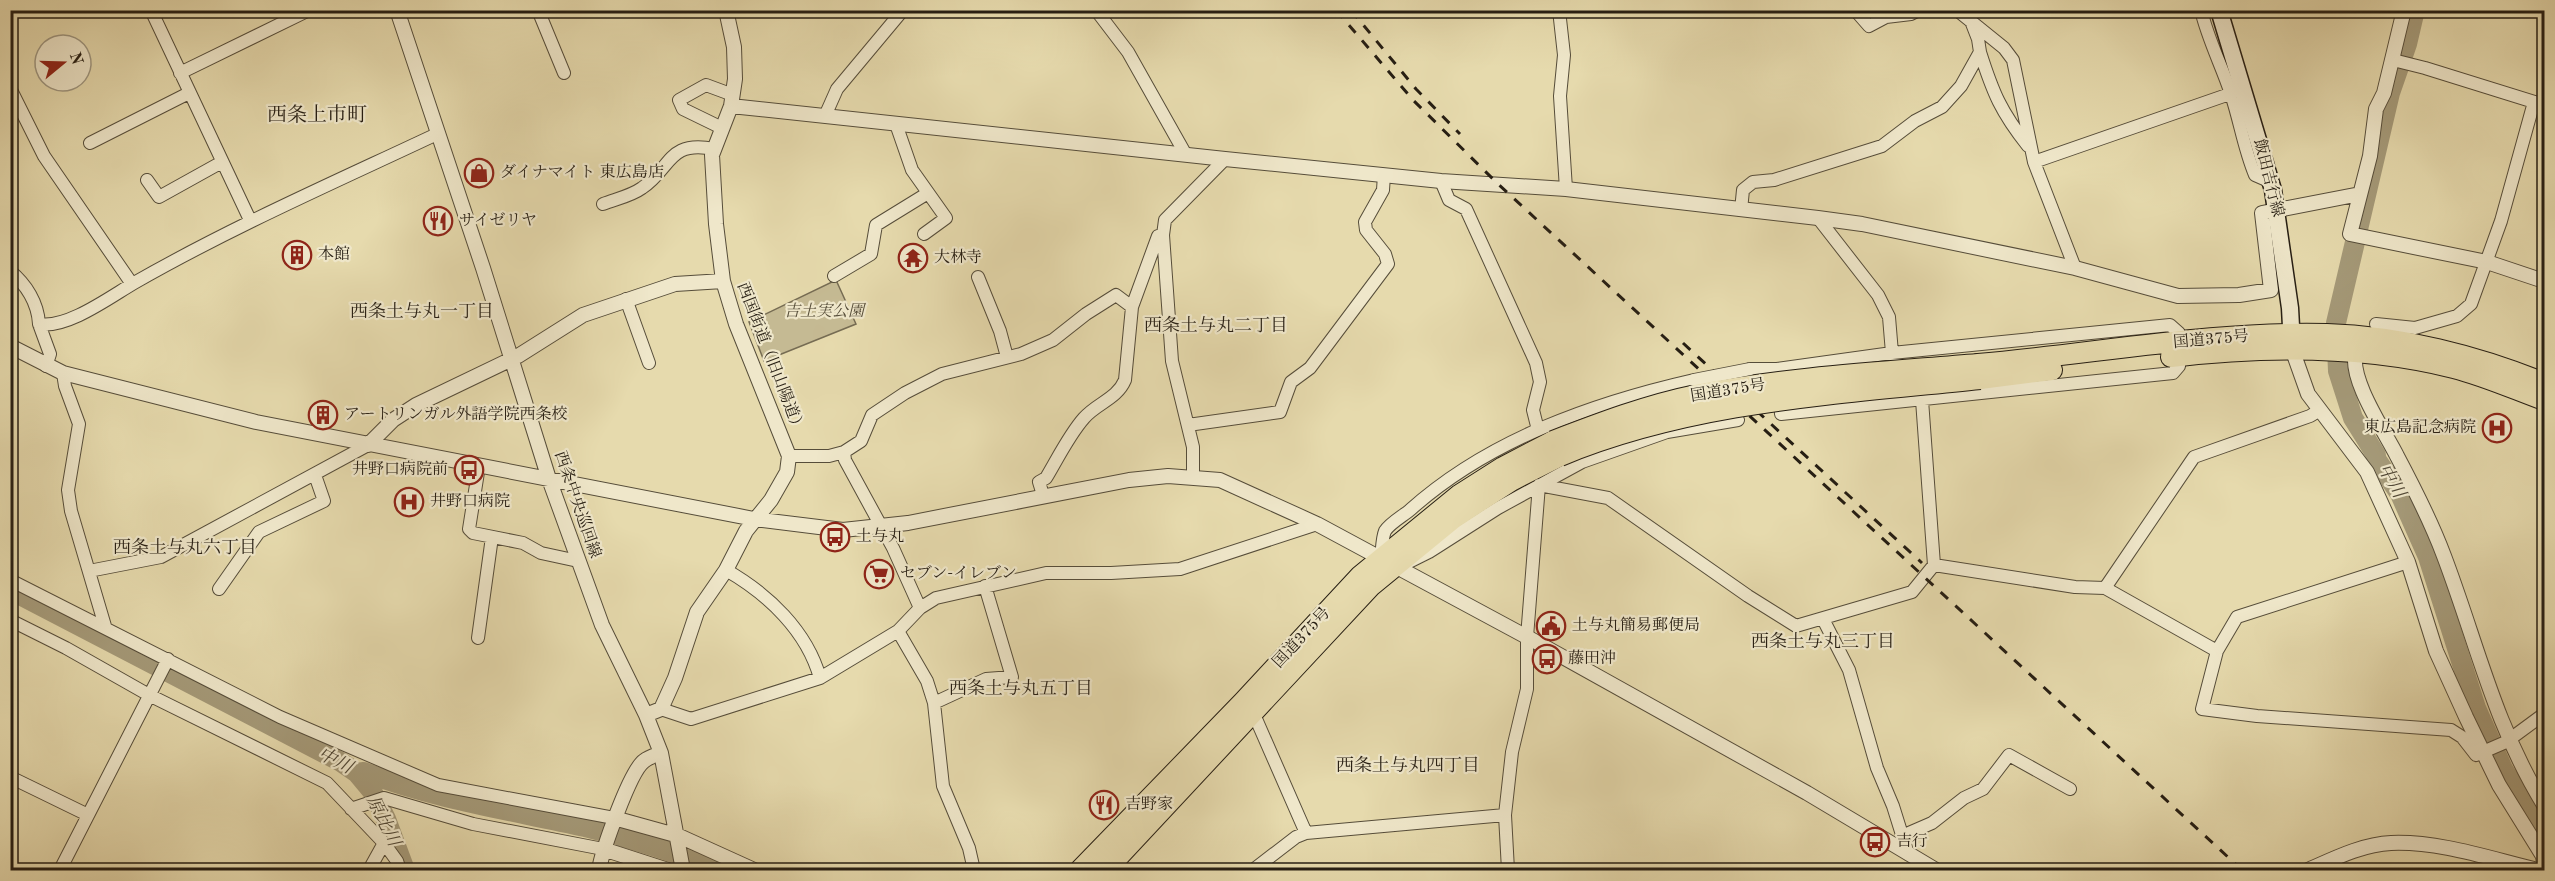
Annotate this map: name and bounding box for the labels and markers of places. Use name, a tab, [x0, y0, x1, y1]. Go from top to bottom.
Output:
shop icon: ダイナマイト 東広島店	[463, 157, 495, 189]
place label: ダイナマイト 東広島店	[500, 163, 664, 181]
restaurant icon: サイゼリヤ	[422, 205, 454, 237]
place label: サイゼリヤ	[459, 212, 537, 229]
building icon: 本館	[281, 239, 313, 271]
temple icon: 大林寺	[897, 242, 929, 274]
place label: 本館	[318, 245, 350, 263]
place label: 大林寺	[934, 248, 982, 266]
building icon: アートリンガル外語学院西条校	[307, 399, 339, 431]
place label: アートリンガル外語学院西条校	[344, 405, 568, 423]
hospital icon: 東広島記念病院	[2481, 412, 2513, 444]
place label: 東広島記念病院	[2364, 418, 2476, 436]
bus stop icon: 井野口病院前	[453, 454, 485, 486]
place label: 井野口病院前	[352, 460, 448, 478]
hospital icon: 井野口病院	[393, 486, 425, 518]
place label: 井野口病院	[430, 492, 510, 510]
bus stop icon: 土与丸	[819, 521, 851, 553]
place label: 土与丸	[856, 527, 904, 545]
supermarket icon: セブン-イレブン	[863, 558, 895, 590]
place label: セブン-イレブン	[900, 565, 1017, 582]
public building icon: 土与丸簡易郵便局	[1535, 610, 1567, 642]
place label: 土与丸簡易郵便局	[1572, 616, 1700, 634]
bus stop icon: 藤田沖	[1531, 643, 1563, 675]
place label: 藤田沖	[1568, 649, 1616, 667]
restaurant icon: 吉野家	[1088, 789, 1120, 821]
place label: 吉野家	[1125, 795, 1173, 813]
bus stop icon: 吉行	[1859, 826, 1891, 858]
place label: 吉行	[1896, 832, 1928, 850]

